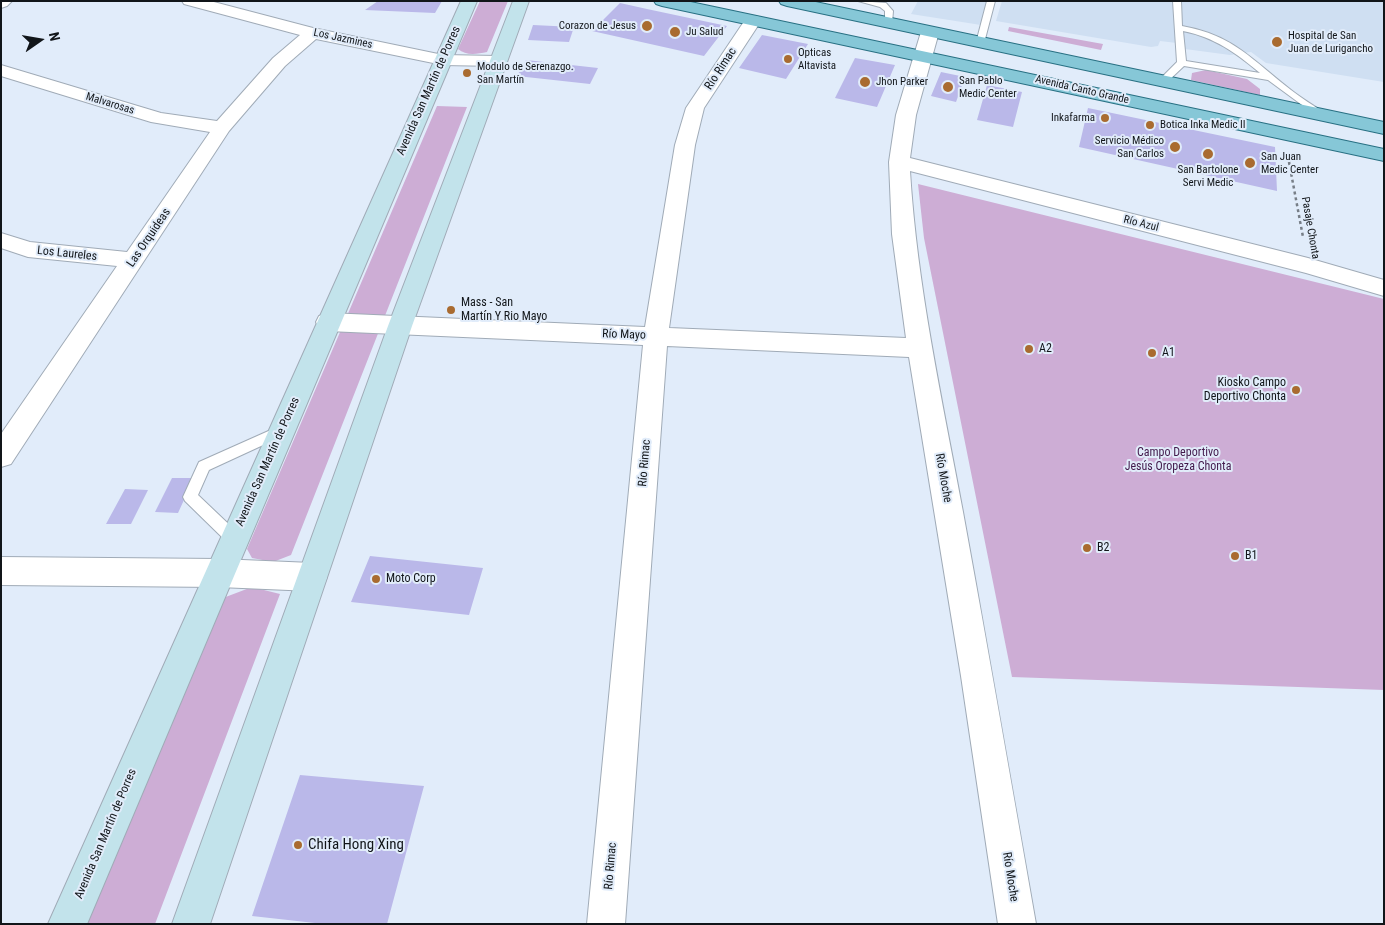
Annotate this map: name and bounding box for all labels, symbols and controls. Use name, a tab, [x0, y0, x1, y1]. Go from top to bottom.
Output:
north arrow	[15, 15, 65, 65]
place label: Corazon de Jesus	[559, 19, 636, 33]
marker: Corazon de Jesus	[640, 19, 654, 33]
street label: Avenida San Martín de Porres	[394, 24, 464, 158]
marker: Ju Salud	[668, 25, 682, 39]
place label: Ju Salud	[686, 25, 723, 39]
street label: Los Jazmines	[312, 26, 374, 52]
place label: Hospital de San Juan de Lurigancho	[1288, 29, 1373, 55]
text: N	[46, 31, 63, 43]
marker: Hospital de San Juan de Lurigancho	[1270, 35, 1284, 49]
street label: Río Rimac	[702, 45, 740, 93]
place label: Opticas Altavista	[798, 46, 836, 72]
marker: Opticas Altavista	[782, 53, 794, 65]
place label: Modulo de Serenazgo. San Martín	[477, 60, 574, 86]
marker: Modulo de Serenazgo. San Martín	[461, 67, 473, 79]
street label: Avenida Canto Grande	[1034, 73, 1130, 107]
place label: San Pablo Medic Center	[959, 74, 1017, 100]
marker: Jhon Parker	[858, 75, 872, 89]
place label: Jhon Parker	[876, 75, 928, 89]
marker: San Pablo Medic Center	[941, 80, 955, 94]
street label: Malvarosas	[84, 90, 136, 118]
place label: Inkafarma	[1051, 111, 1095, 125]
marker: Inkafarma	[1099, 112, 1111, 124]
place label: Botica Inka Medic II	[1160, 118, 1246, 132]
marker: Botica Inka Medic II	[1144, 119, 1156, 131]
place label: Servicio Médico San Carlos	[1095, 134, 1164, 160]
marker: Servicio Médico San Carlos	[1168, 140, 1182, 154]
marker: San Bartolone Servi Medic	[1201, 147, 1215, 161]
place label: San Juan Medic Center	[1261, 150, 1319, 176]
marker: San Juan Medic Center	[1243, 156, 1257, 170]
place label: San Bartolone Servi Medic	[1178, 163, 1238, 189]
street label: Pasaje Chonta	[1298, 196, 1322, 260]
street label: Las Orquideas	[124, 206, 174, 270]
street label: Río Azul	[1122, 213, 1160, 235]
street label: Los Laureles	[36, 244, 98, 264]
place label: Mass - San Martín Y Rio Mayo	[461, 296, 547, 324]
marker: Mass - San Martín Y Rio Mayo	[445, 304, 457, 316]
street label: Río Mayo	[602, 327, 646, 343]
place label: A2	[1039, 342, 1052, 356]
marker: A2	[1023, 343, 1035, 355]
place label: A1	[1162, 346, 1175, 360]
marker: A1	[1146, 347, 1158, 359]
place label: Kiosko Campo Deportivo Chonta	[1204, 376, 1286, 404]
marker: Kiosko Campo Deportivo Chonta	[1290, 384, 1302, 396]
street label: Avenida San Martín de Porres	[233, 395, 303, 529]
street label: Río Rimac	[636, 439, 654, 487]
park label: Campo Deportivo Jesús Oropeza Chonta	[1125, 446, 1231, 474]
street label: Río Moche	[932, 452, 954, 504]
place label: B2	[1097, 541, 1109, 555]
marker: B2	[1081, 542, 1093, 554]
place label: B1	[1245, 549, 1257, 563]
marker: B1	[1229, 550, 1241, 562]
place label: Moto Corp	[386, 572, 436, 586]
marker: Moto Corp	[370, 573, 382, 585]
street label: Avenida San Martín de Porres	[72, 767, 140, 901]
place label: Chifa Hong Xing	[308, 836, 404, 854]
marker: Chifa Hong Xing	[292, 839, 304, 851]
street label: Río Rimac	[602, 842, 620, 890]
street label: Río Moche	[999, 851, 1021, 903]

